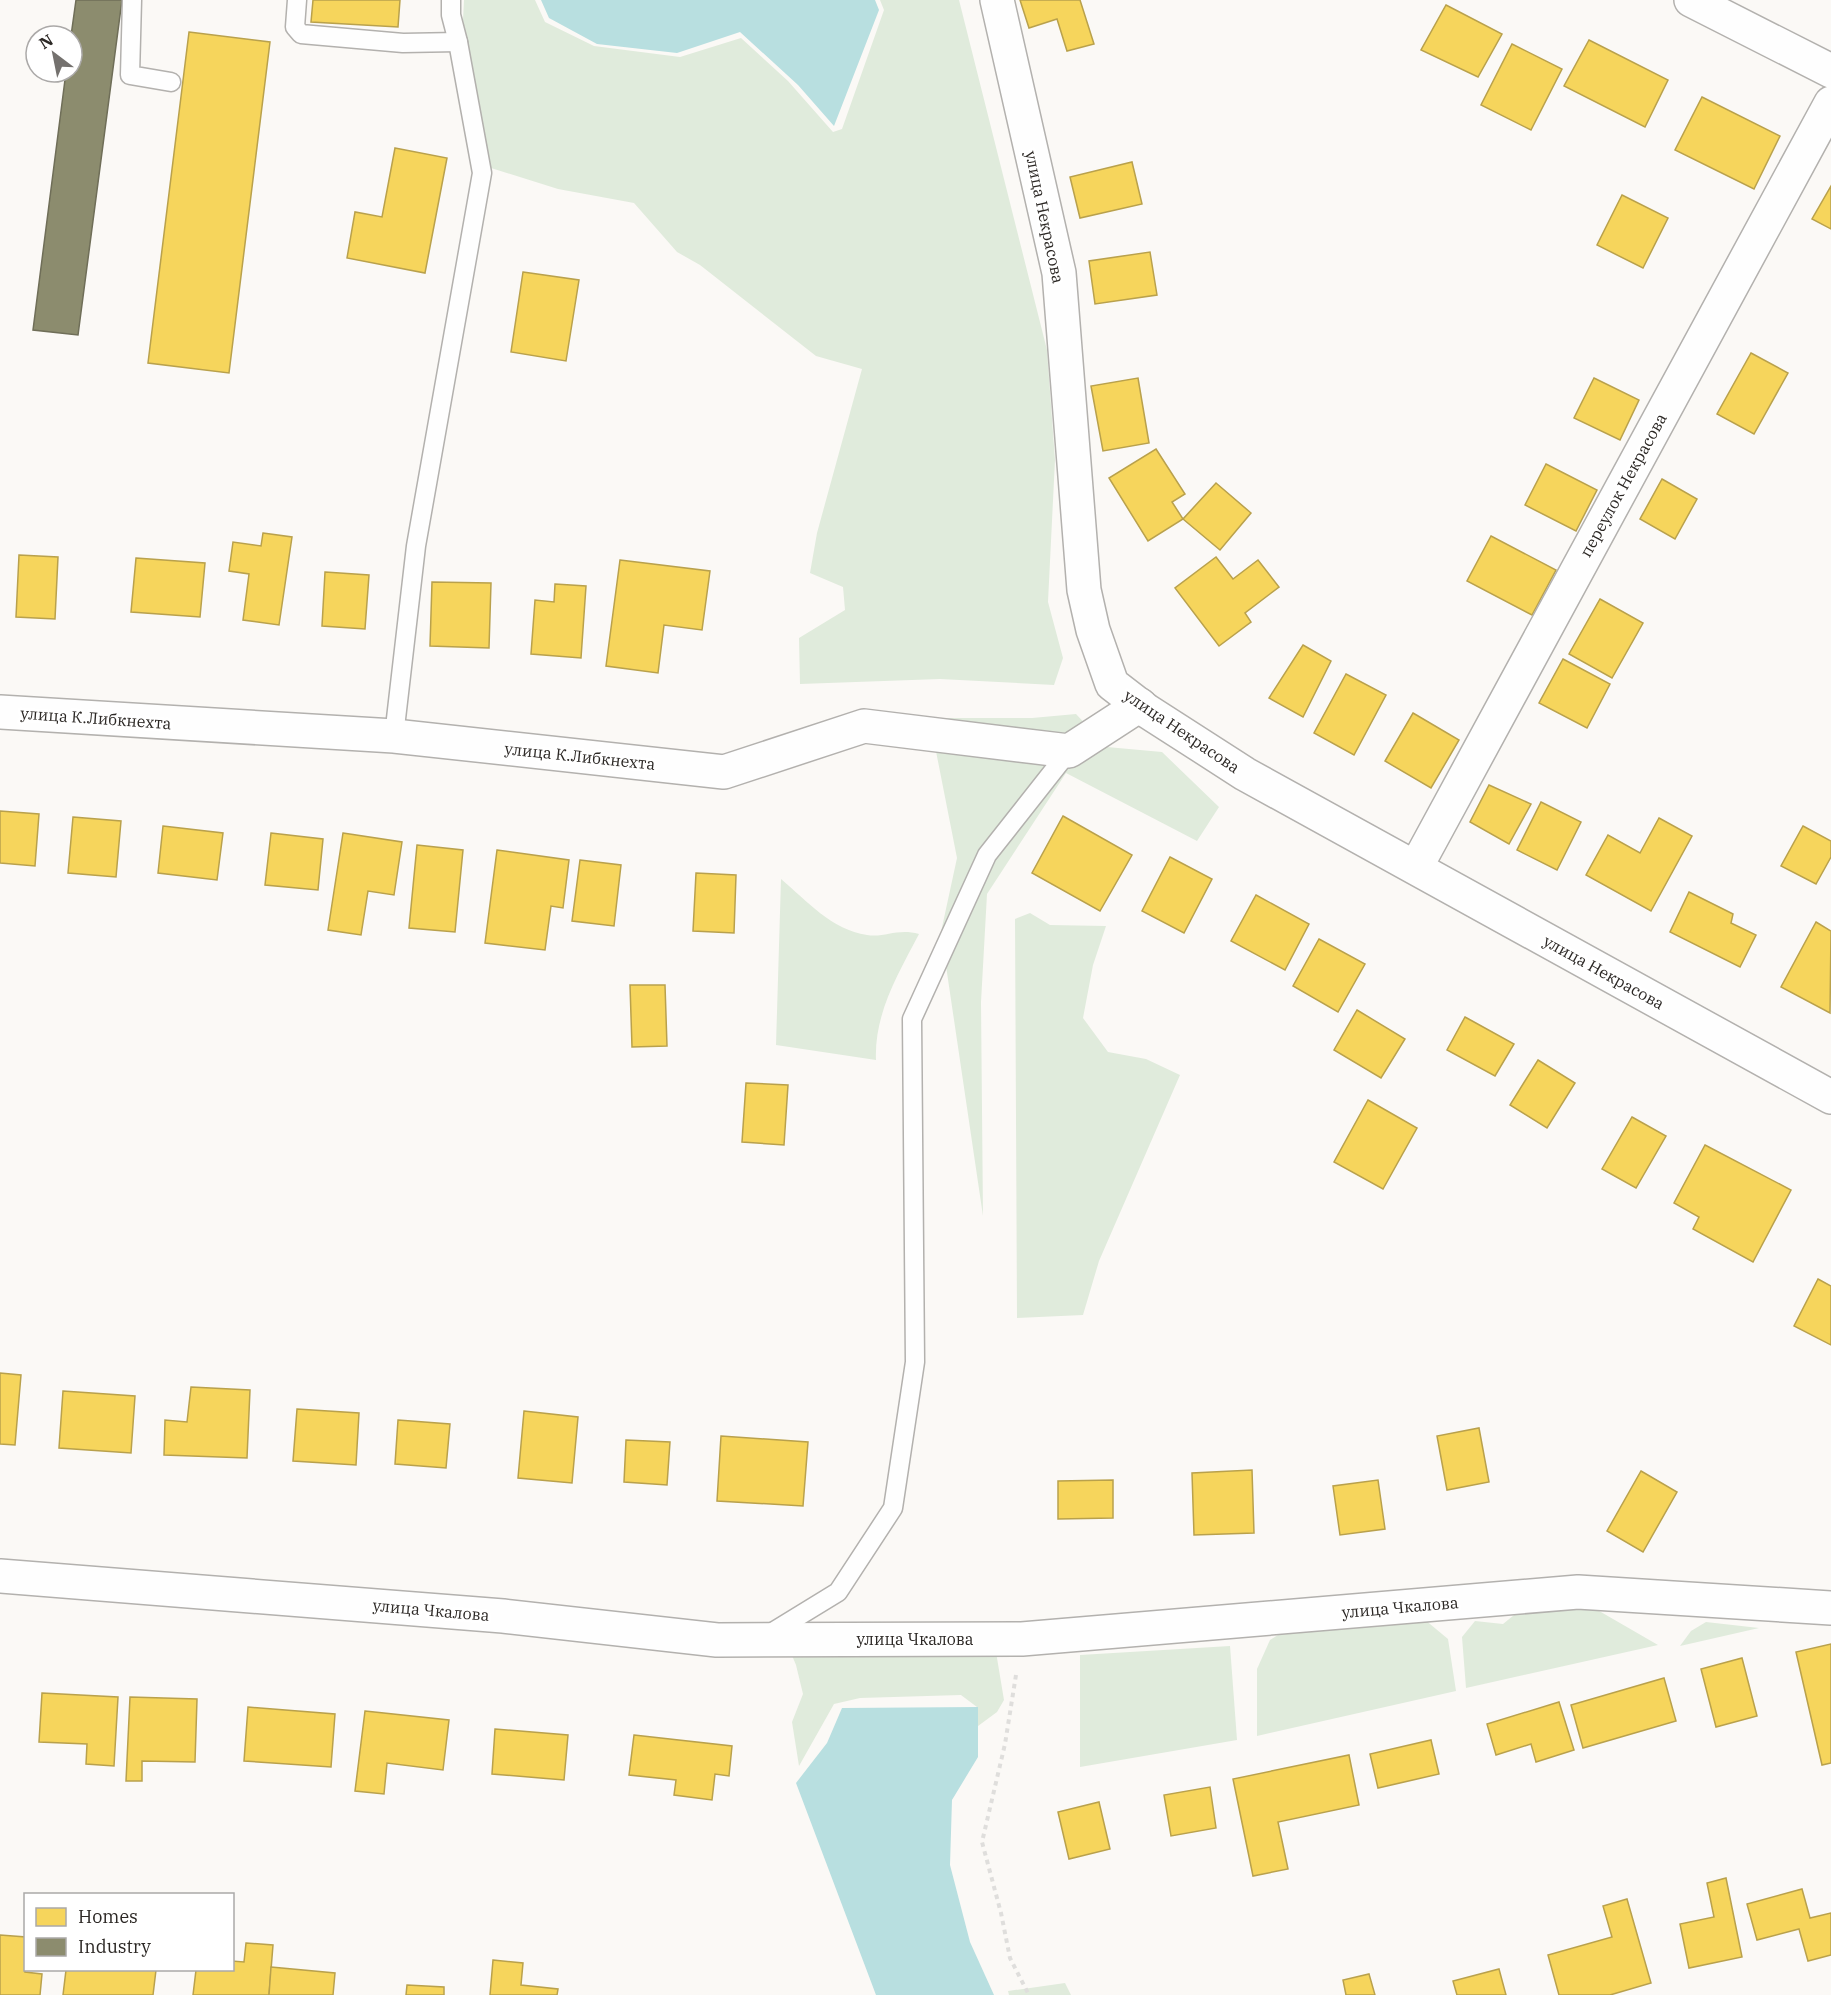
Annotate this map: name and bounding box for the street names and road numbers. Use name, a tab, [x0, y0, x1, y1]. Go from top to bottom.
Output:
street label: улица Некрасова	[1021, 149, 1069, 285]
street label: переулок Некрасова	[1575, 409, 1671, 560]
street label: улица Некрасова	[1120, 685, 1244, 777]
street label: улица К.Либкнехта	[20, 703, 172, 733]
street label: улица К.Либкнехта	[504, 738, 657, 774]
street label: улица Некрасова	[1540, 930, 1668, 1014]
street label: улица Чкалова	[1341, 1592, 1459, 1622]
street label: улица Чкалова	[372, 1595, 490, 1625]
street label: улица Чкалова	[856, 1629, 974, 1649]

